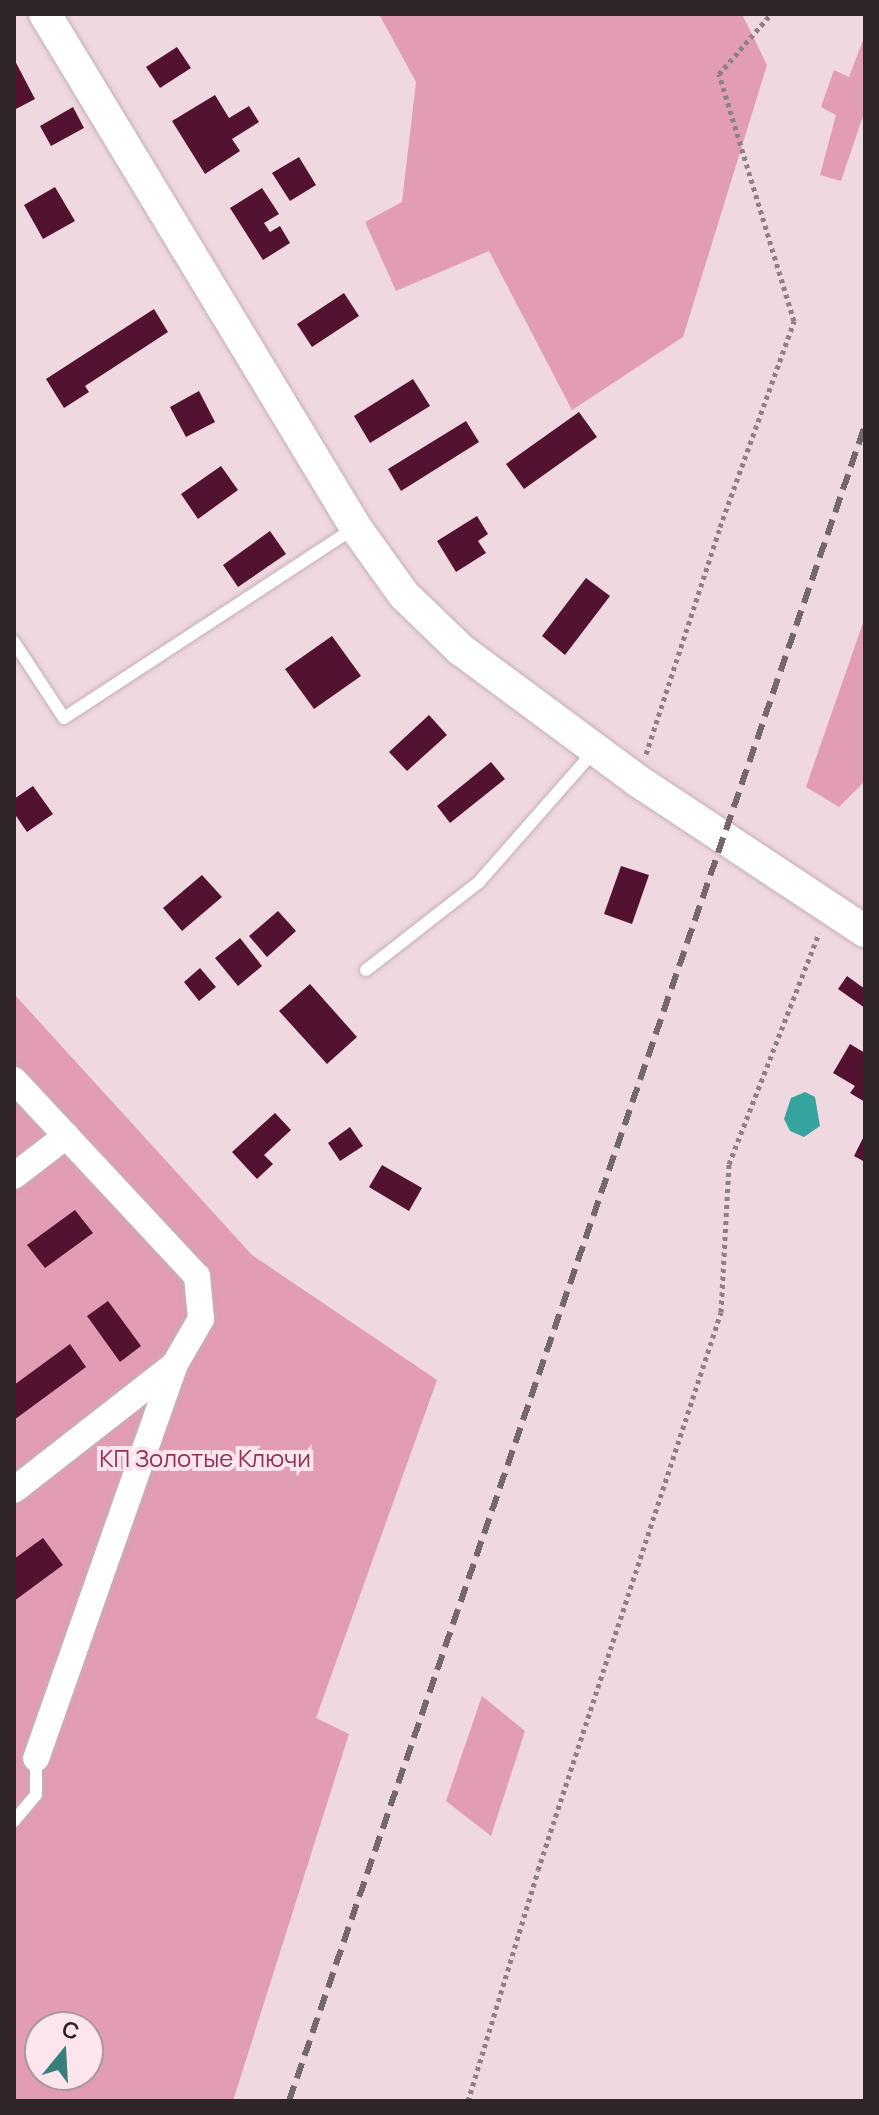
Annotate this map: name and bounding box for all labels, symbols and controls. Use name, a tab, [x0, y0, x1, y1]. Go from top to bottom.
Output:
park label: КП Золотые Ключи	[99, 1444, 311, 1472]
north arrow	[24, 2011, 104, 2091]
text: С	[58, 2013, 83, 2047]

